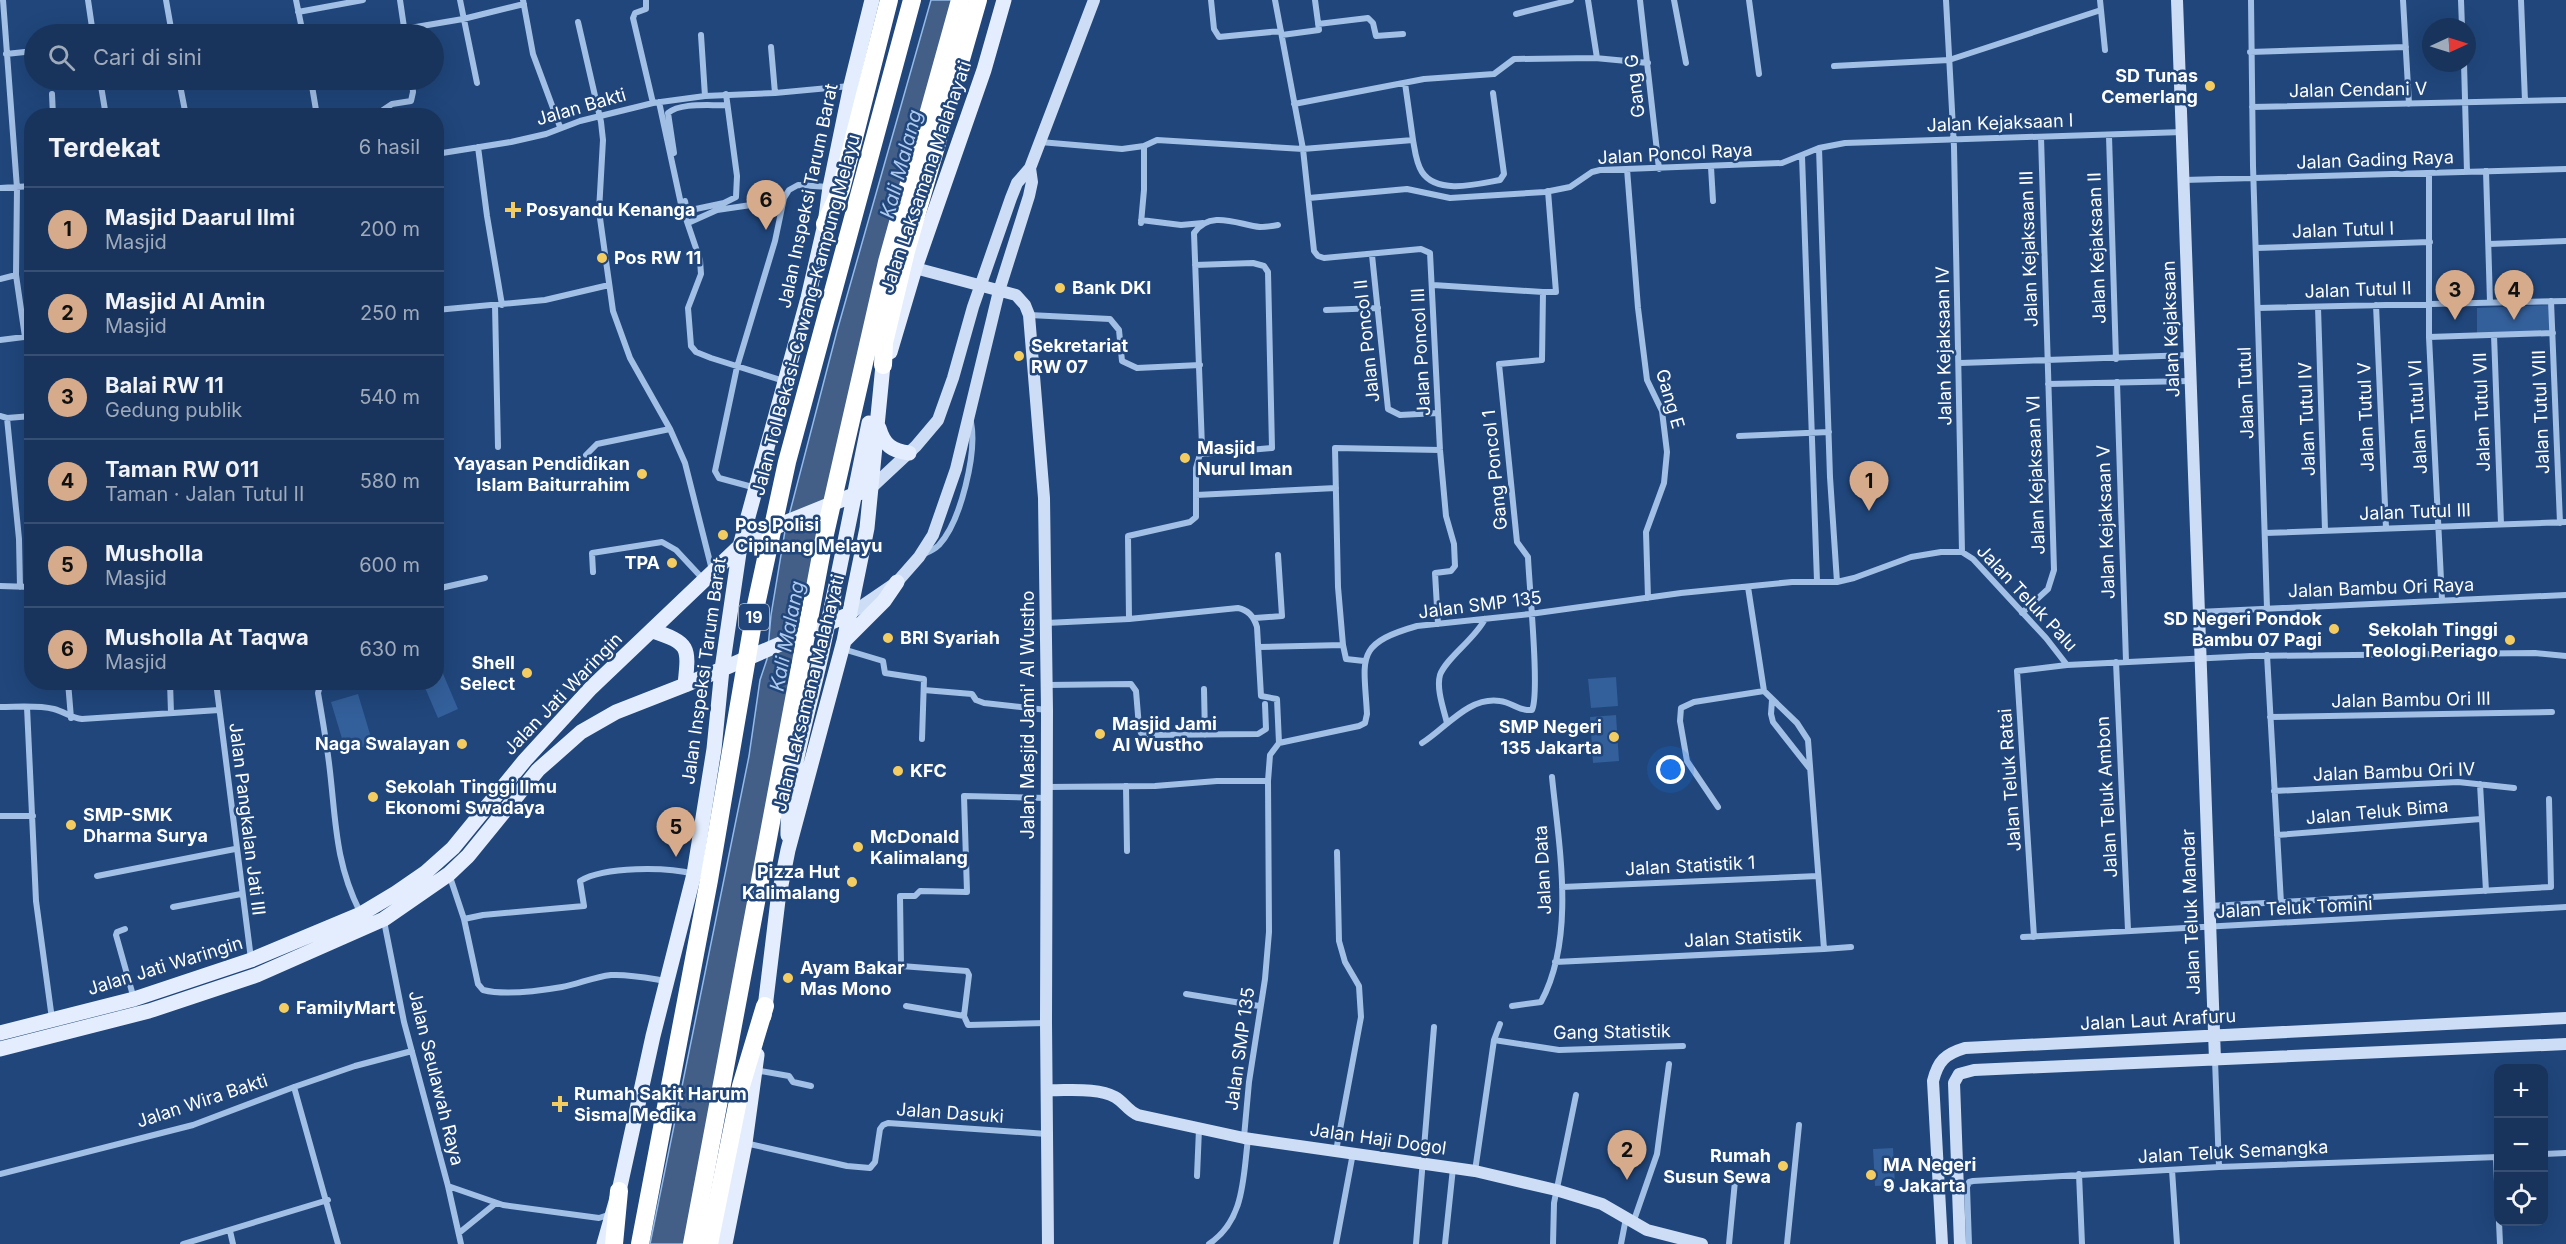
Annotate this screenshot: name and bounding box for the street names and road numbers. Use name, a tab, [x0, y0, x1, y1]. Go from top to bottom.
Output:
street label: Gang G	[1620, 53, 1649, 119]
street label: Jalan Laksamana Malahayati	[876, 58, 975, 295]
street label: Jalan Cendani V	[2289, 78, 2427, 101]
street label: Jalan Inspeksi Tarum Barat	[773, 82, 842, 310]
street label: Jalan Bakti	[533, 84, 628, 129]
street label: Jalan Kejaksaan I	[1926, 109, 2074, 136]
street label: Jalan Tol Bekasi–Cawang–Kampung Melayu	[747, 132, 864, 498]
street label: Jalan Poncol Raya	[1597, 139, 1753, 168]
street label: Jalan Gading Raya	[2296, 146, 2454, 173]
street label: Jalan Kejaksaan III	[2015, 170, 2042, 328]
street label: Jalan Kejaksaan II	[2083, 172, 2110, 324]
street label: Jalan Tutul I	[2292, 217, 2394, 242]
street label: Jalan Kejaksaan	[2158, 260, 2183, 398]
street label: Jalan Kejaksaan IV	[1932, 266, 1955, 426]
street label: Jalan Tutul II	[2304, 277, 2412, 302]
street label: Jalan Poncol II	[1350, 279, 1383, 404]
street label: Jalan Poncol III	[1407, 287, 1434, 417]
street label: Jalan Tutul	[2233, 346, 2258, 440]
street label: Jalan Tutul VIII	[2528, 350, 2553, 475]
street label: Jalan Tutul VII	[2469, 352, 2494, 472]
street label: Jalan Tutul VI	[2404, 359, 2431, 475]
street label: Jalan Tutul IV	[2294, 361, 2319, 477]
street label: Jalan Tutul V	[2353, 362, 2378, 472]
street label: Gang E	[1652, 367, 1689, 431]
street label: Jalan Kejaksaan VI	[2022, 395, 2049, 555]
street label: Gang Poncol 1	[1478, 409, 1511, 531]
street label: Jalan Kejaksaan V	[2092, 444, 2119, 600]
street label: Jalan Tutul III	[2359, 499, 2471, 524]
street label: Jalan Teluk Palu	[1973, 540, 2082, 655]
street label: Jalan Inspeksi Tarum Barat	[677, 556, 730, 786]
street label: Jalan Laksamana Malahayati	[769, 572, 848, 814]
street label: Jalan Bambu Ori Raya	[2287, 574, 2475, 601]
street label: Jalan SMP 135	[1417, 587, 1543, 622]
street label: Jalan Masjid Jami' Al Wustho	[1017, 590, 1038, 840]
road number: 19	[739, 604, 769, 630]
street label: Jalan Jati Waringin	[499, 628, 626, 759]
street label: Jalan Bambu Ori III	[2331, 688, 2491, 711]
street label: Jalan Teluk Ratai	[1994, 708, 2025, 852]
street label: Jalan Teluk Ambon	[2092, 716, 2121, 878]
street label: Jalan Pangkalan Jati III	[225, 721, 270, 917]
street label: Jalan Bambu Ori IV	[2312, 758, 2476, 785]
street label: Jalan Teluk Bima	[2305, 795, 2449, 828]
street label: Jalan Data	[1530, 825, 1555, 915]
street label: Jalan Teluk Mandar	[2177, 828, 2204, 995]
street label: Jalan Statistik 1	[1624, 852, 1756, 879]
street label: Jalan Teluk Tomini	[2215, 893, 2373, 922]
street label: Jalan Statistik	[1683, 924, 1803, 951]
street label: Jalan Jati Waringin	[85, 932, 245, 999]
street label: Jalan SMP 135	[1220, 986, 1259, 1112]
street label: Jalan Seulawah Raya	[405, 988, 468, 1168]
street label: Jalan Laut Arafuru	[2079, 1005, 2237, 1034]
street label: Gang Statistik	[1553, 1020, 1671, 1043]
street label: Jalan Wira Bakti	[134, 1069, 270, 1132]
street label: Jalan Dasuki	[895, 1098, 1005, 1127]
street label: Jalan Haji Dogol	[1308, 1119, 1448, 1158]
street label: Jalan Teluk Semangka	[2137, 1136, 2329, 1167]

